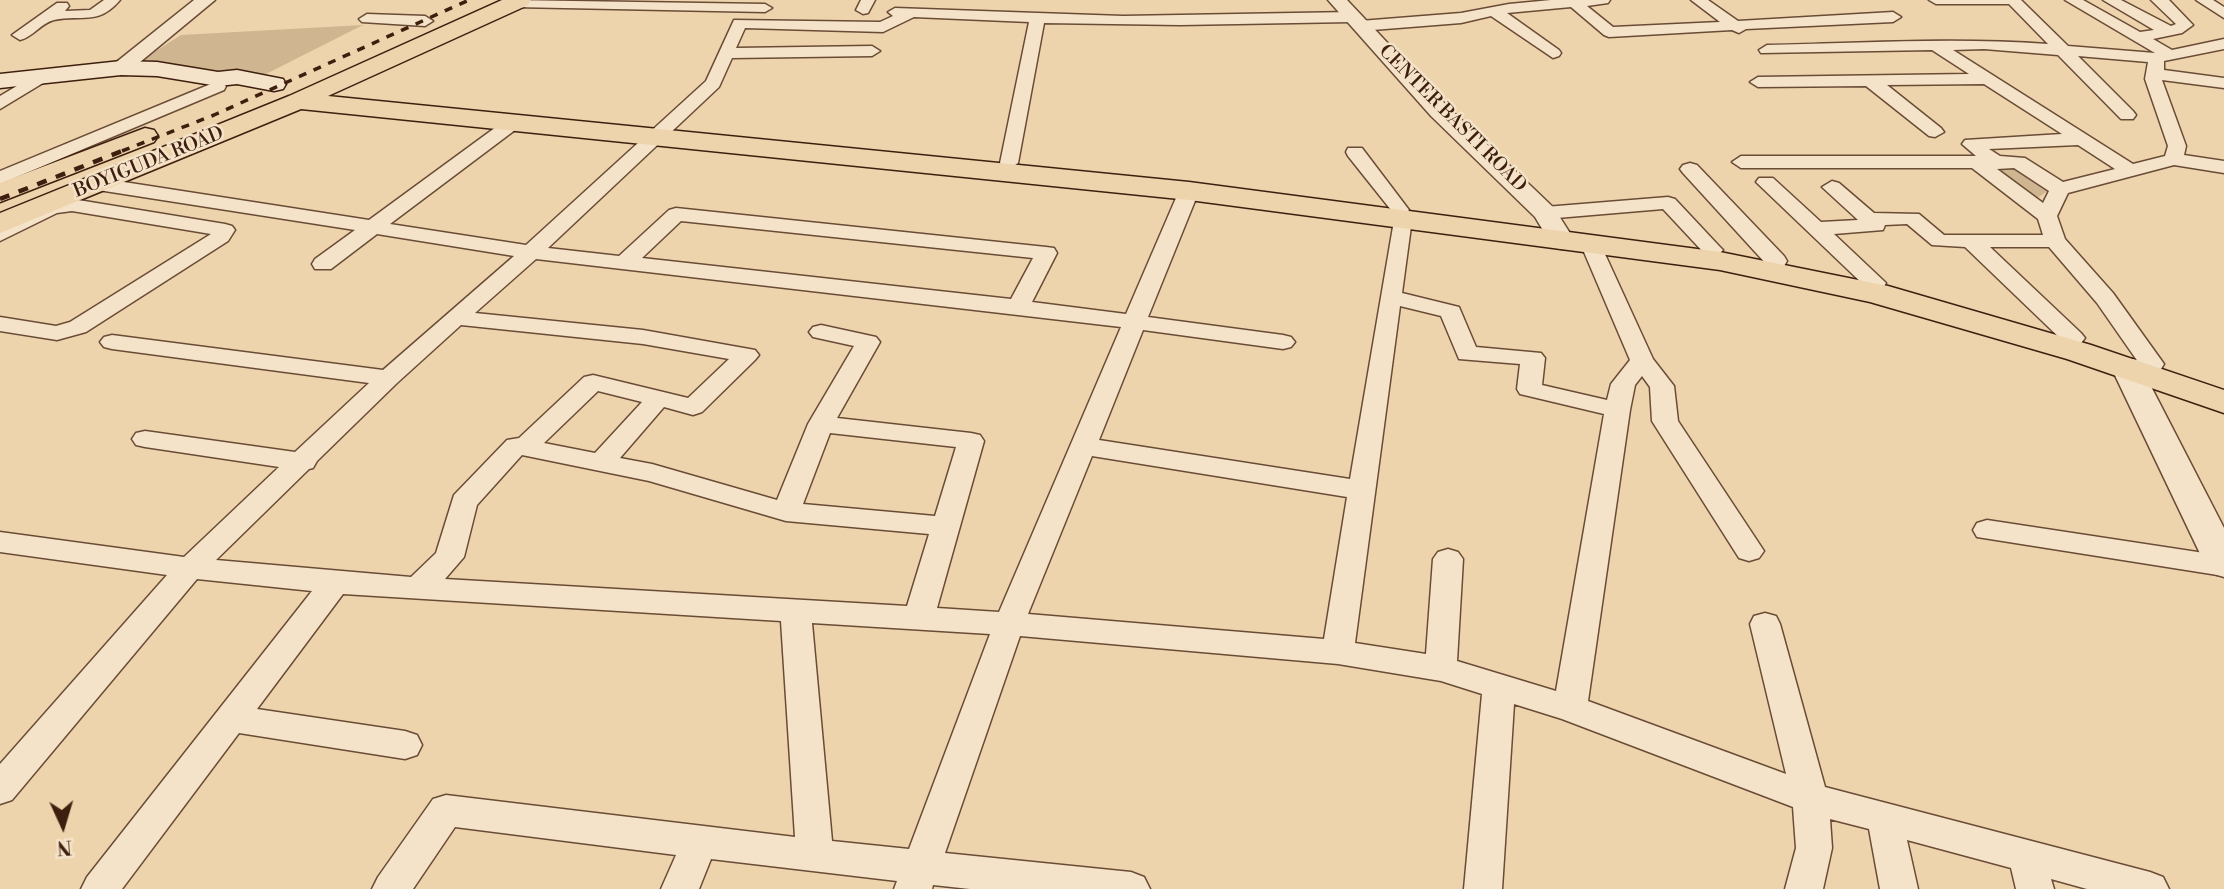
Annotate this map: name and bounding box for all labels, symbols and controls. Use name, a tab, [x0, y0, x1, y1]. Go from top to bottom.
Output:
street label: CENTER BASTI ROAD	[1373, 40, 1531, 198]
street label: BOYIGUDA ROAD	[71, 122, 227, 204]
north arrow	[28, 791, 98, 861]
text: N	[56, 834, 73, 859]

